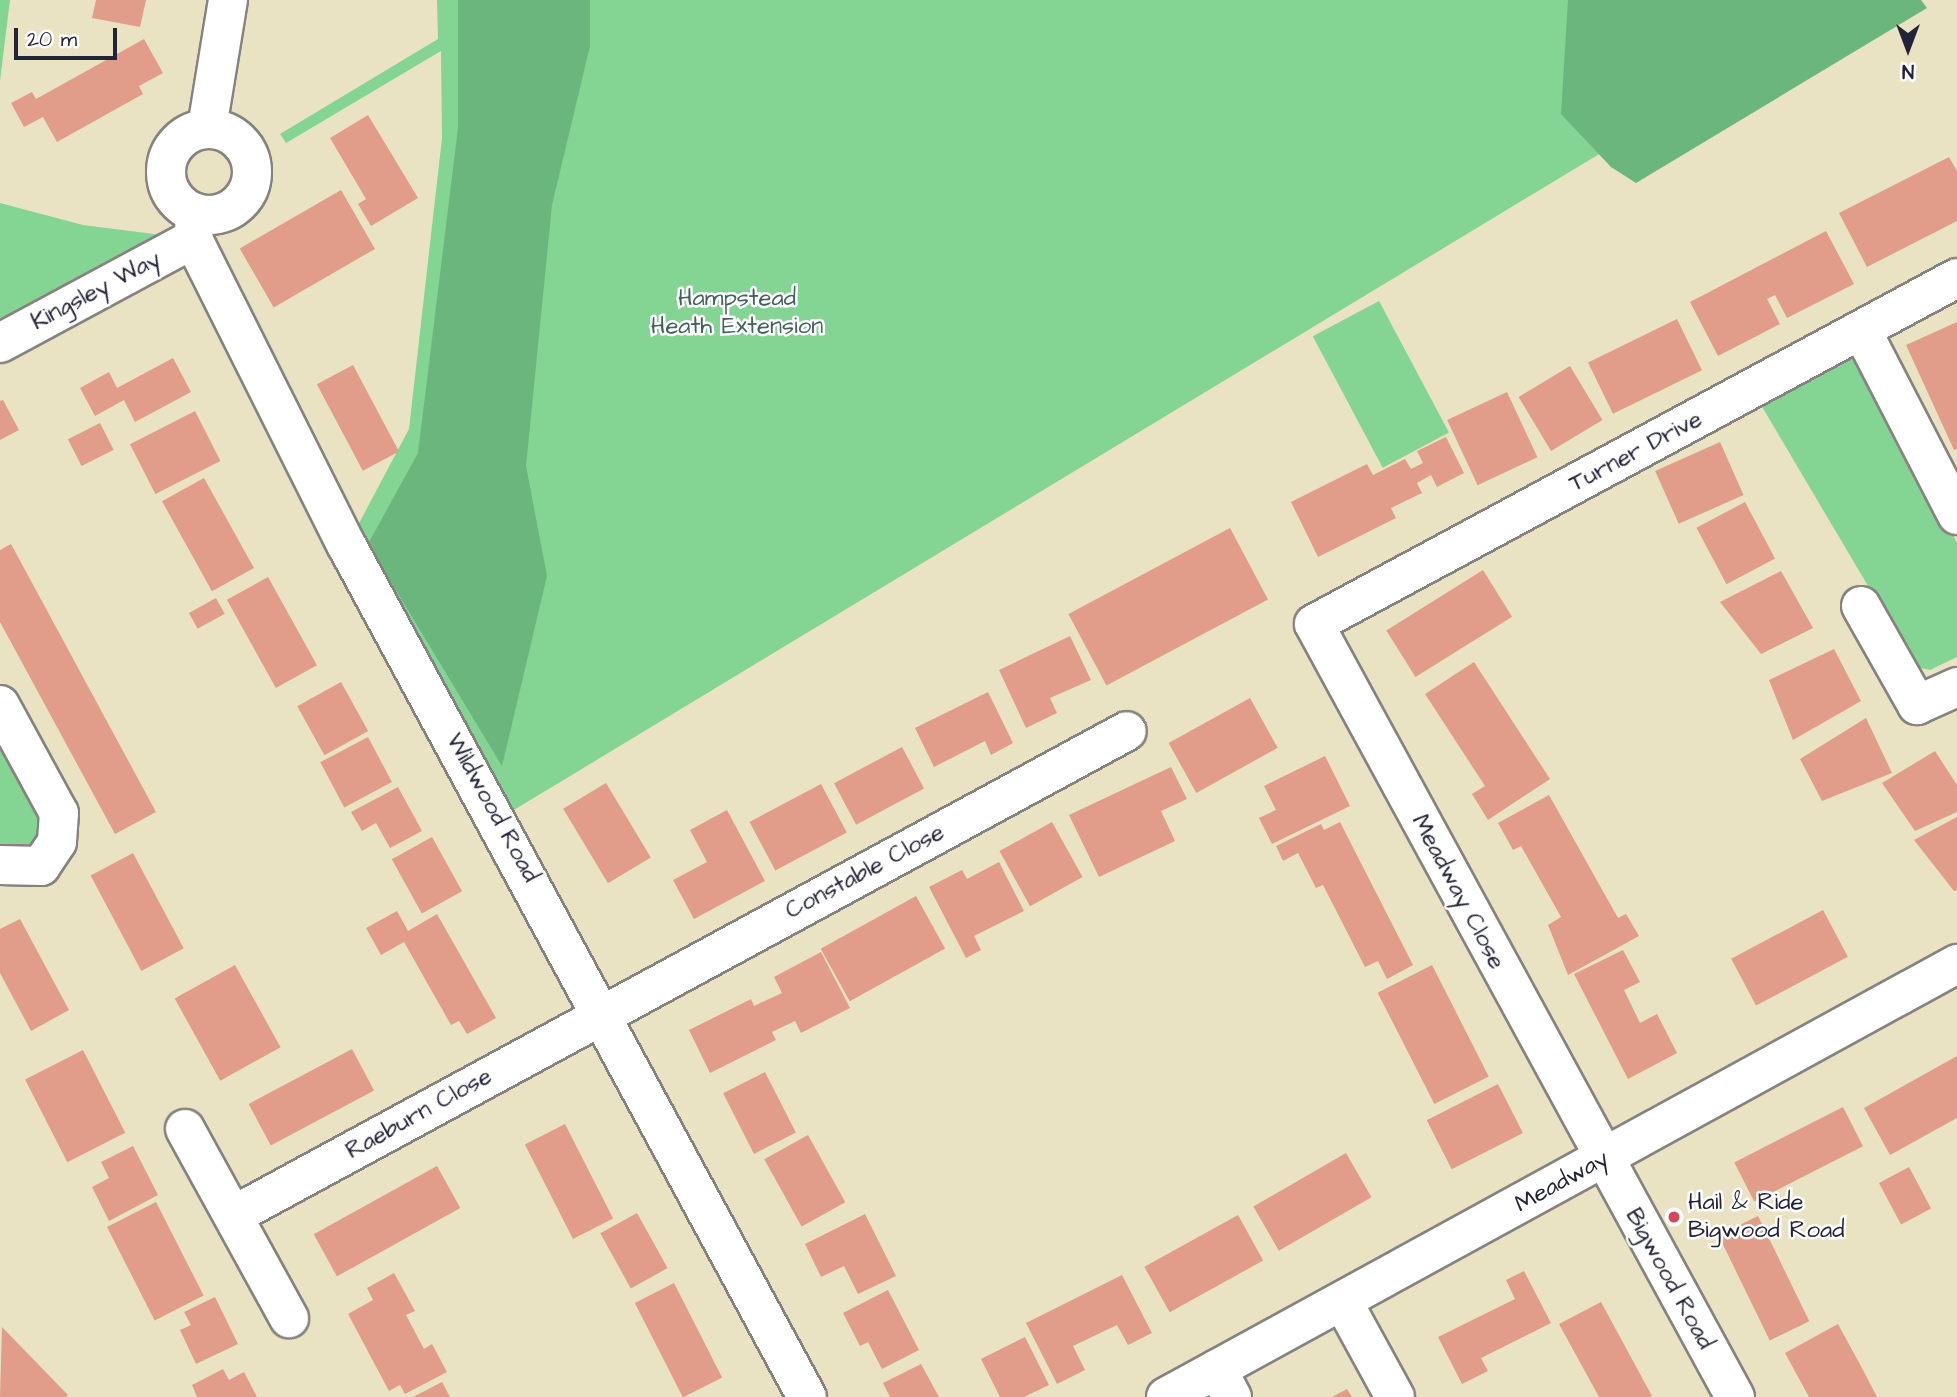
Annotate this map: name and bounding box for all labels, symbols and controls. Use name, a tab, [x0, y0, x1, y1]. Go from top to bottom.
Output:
scale bar	[18, 14, 121, 58]
north arrow	[1873, 14, 1943, 84]
text: 20 m	[27, 25, 77, 54]
text: N	[1902, 57, 1914, 84]
street label: Kingsley Way	[27, 245, 165, 337]
park label: Hampstead Heath Extension	[651, 285, 823, 341]
street label: Turner Drive	[1565, 405, 1707, 499]
street label: Wildwood Road	[439, 729, 545, 887]
street label: Meadway Close	[1405, 810, 1511, 974]
street label: Constable Close	[781, 818, 949, 926]
street label: Raeburn Close	[341, 1062, 497, 1166]
street label: Meadway	[1510, 1145, 1614, 1219]
place label: Hail & Ride Bigwood Road	[1688, 1189, 1845, 1245]
street label: Bigwood Road	[1618, 1204, 1720, 1354]
marker: Hail & Ride Bigwood Road	[1666, 1209, 1682, 1225]

